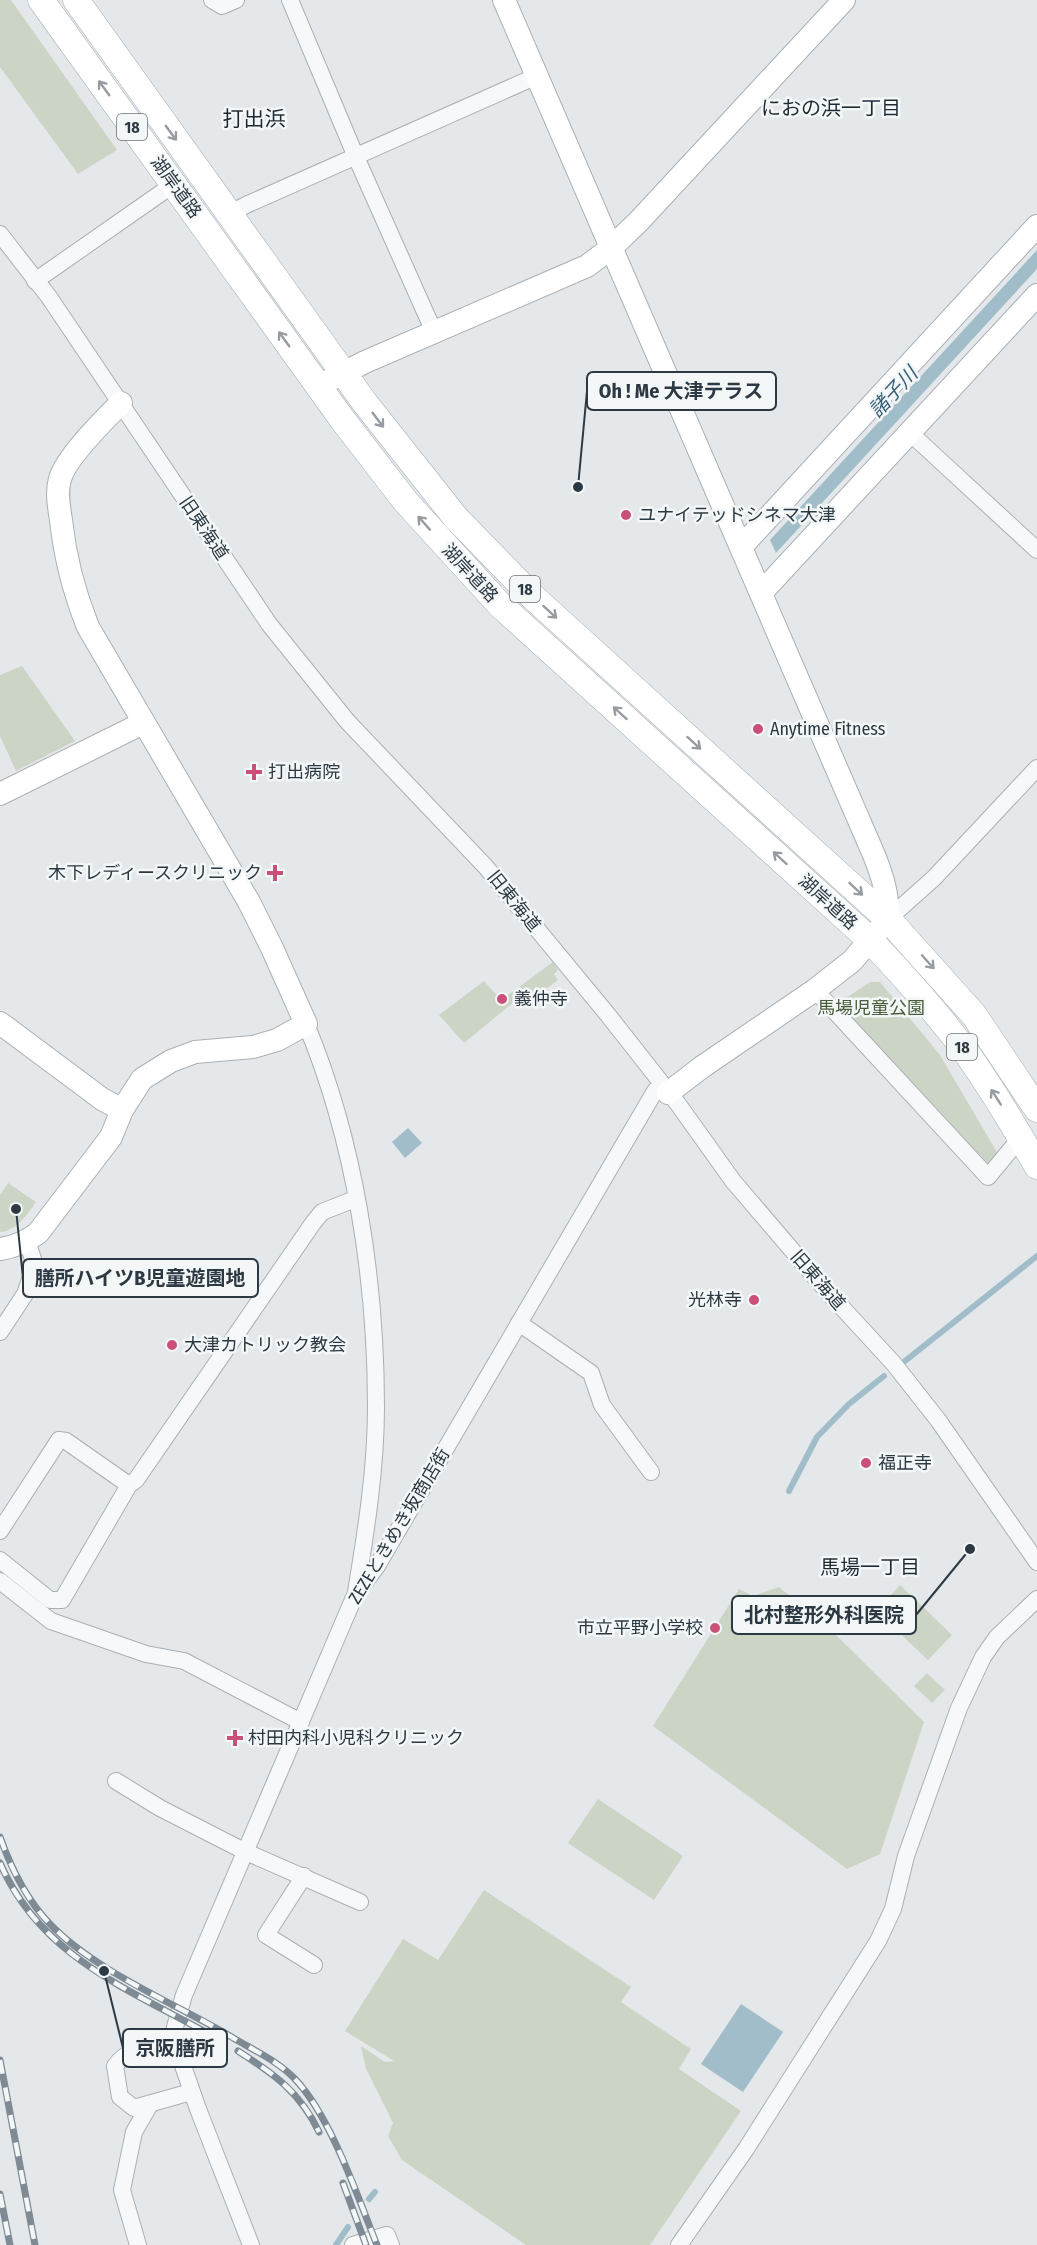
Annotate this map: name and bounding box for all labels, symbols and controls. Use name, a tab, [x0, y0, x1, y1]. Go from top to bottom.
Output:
one-way arrow	[97, 80, 110, 96]
district label: におの浜一丁目	[761, 96, 901, 120]
district label: 打出浜	[223, 106, 286, 132]
road number: 18	[117, 114, 147, 140]
one-way arrow	[165, 124, 177, 140]
street label: 湖岸道路	[146, 151, 206, 223]
one-way arrow	[278, 331, 291, 347]
water label: 諸子川	[864, 360, 924, 422]
callout: Oh ! Me 大津テラス	[587, 372, 776, 410]
text: Oh ! Me 大津テラス	[599, 379, 763, 403]
one-way arrow	[371, 412, 384, 428]
street label: 旧東海道	[175, 492, 233, 564]
place label: ユナイテッドシネマ大津	[638, 504, 836, 526]
marker: ユナイテッドシネマ大津	[619, 508, 633, 522]
one-way arrow	[417, 515, 431, 530]
street label: 湖岸道路	[437, 539, 503, 607]
road number: 18	[510, 576, 540, 602]
one-way arrow	[542, 605, 557, 619]
one-way arrow	[613, 706, 628, 720]
place label: Anytime Fitness	[770, 718, 886, 740]
marker: Anytime Fitness	[751, 722, 765, 736]
one-way arrow	[687, 736, 702, 750]
place label: 打出病院	[268, 761, 340, 783]
marker: 打出病院	[245, 763, 263, 781]
one-way arrow	[773, 851, 788, 865]
place label: 木下レディースクリニック	[48, 862, 262, 884]
marker: 木下レディースクリニック	[266, 864, 284, 882]
street label: 旧東海道	[483, 866, 545, 936]
street label: 湖岸道路	[794, 870, 862, 934]
one-way arrow	[848, 882, 863, 896]
one-way arrow	[920, 954, 934, 969]
place label: 義仲寺	[514, 988, 568, 1010]
marker: 義仲寺	[495, 992, 509, 1006]
park label: 馬場児童公園	[817, 997, 925, 1019]
road number: 18	[947, 1034, 977, 1060]
one-way arrow	[990, 1089, 1003, 1106]
street label: 旧東海道	[786, 1246, 850, 1314]
callout: 膳所ハイツB児童遊園地	[23, 1259, 258, 1297]
text: 膳所ハイツB児童遊園地	[35, 1266, 245, 1290]
place label: 光林寺	[688, 1289, 742, 1311]
marker: 光林寺	[747, 1293, 761, 1307]
place label: 大津カトリック教会	[184, 1334, 346, 1356]
marker: 大津カトリック教会	[165, 1338, 179, 1352]
street label: ZEZEときめき坂商店街	[344, 1444, 454, 1608]
place label: 福正寺	[878, 1452, 932, 1474]
marker: 福正寺	[859, 1456, 873, 1470]
district label: 馬場一丁目	[820, 1555, 920, 1579]
callout: 北村整形外科医院	[732, 1596, 916, 1634]
text: 北村整形外科医院	[744, 1603, 904, 1627]
place label: 市立平野小学校	[577, 1617, 703, 1639]
marker: 市立平野小学校	[708, 1621, 722, 1635]
place label: 村田内科小児科クリニック	[248, 1727, 464, 1749]
marker: 村田内科小児科クリニック	[226, 1729, 244, 1747]
callout: 京阪膳所	[123, 2029, 227, 2067]
text: 京阪膳所	[135, 2036, 215, 2060]

